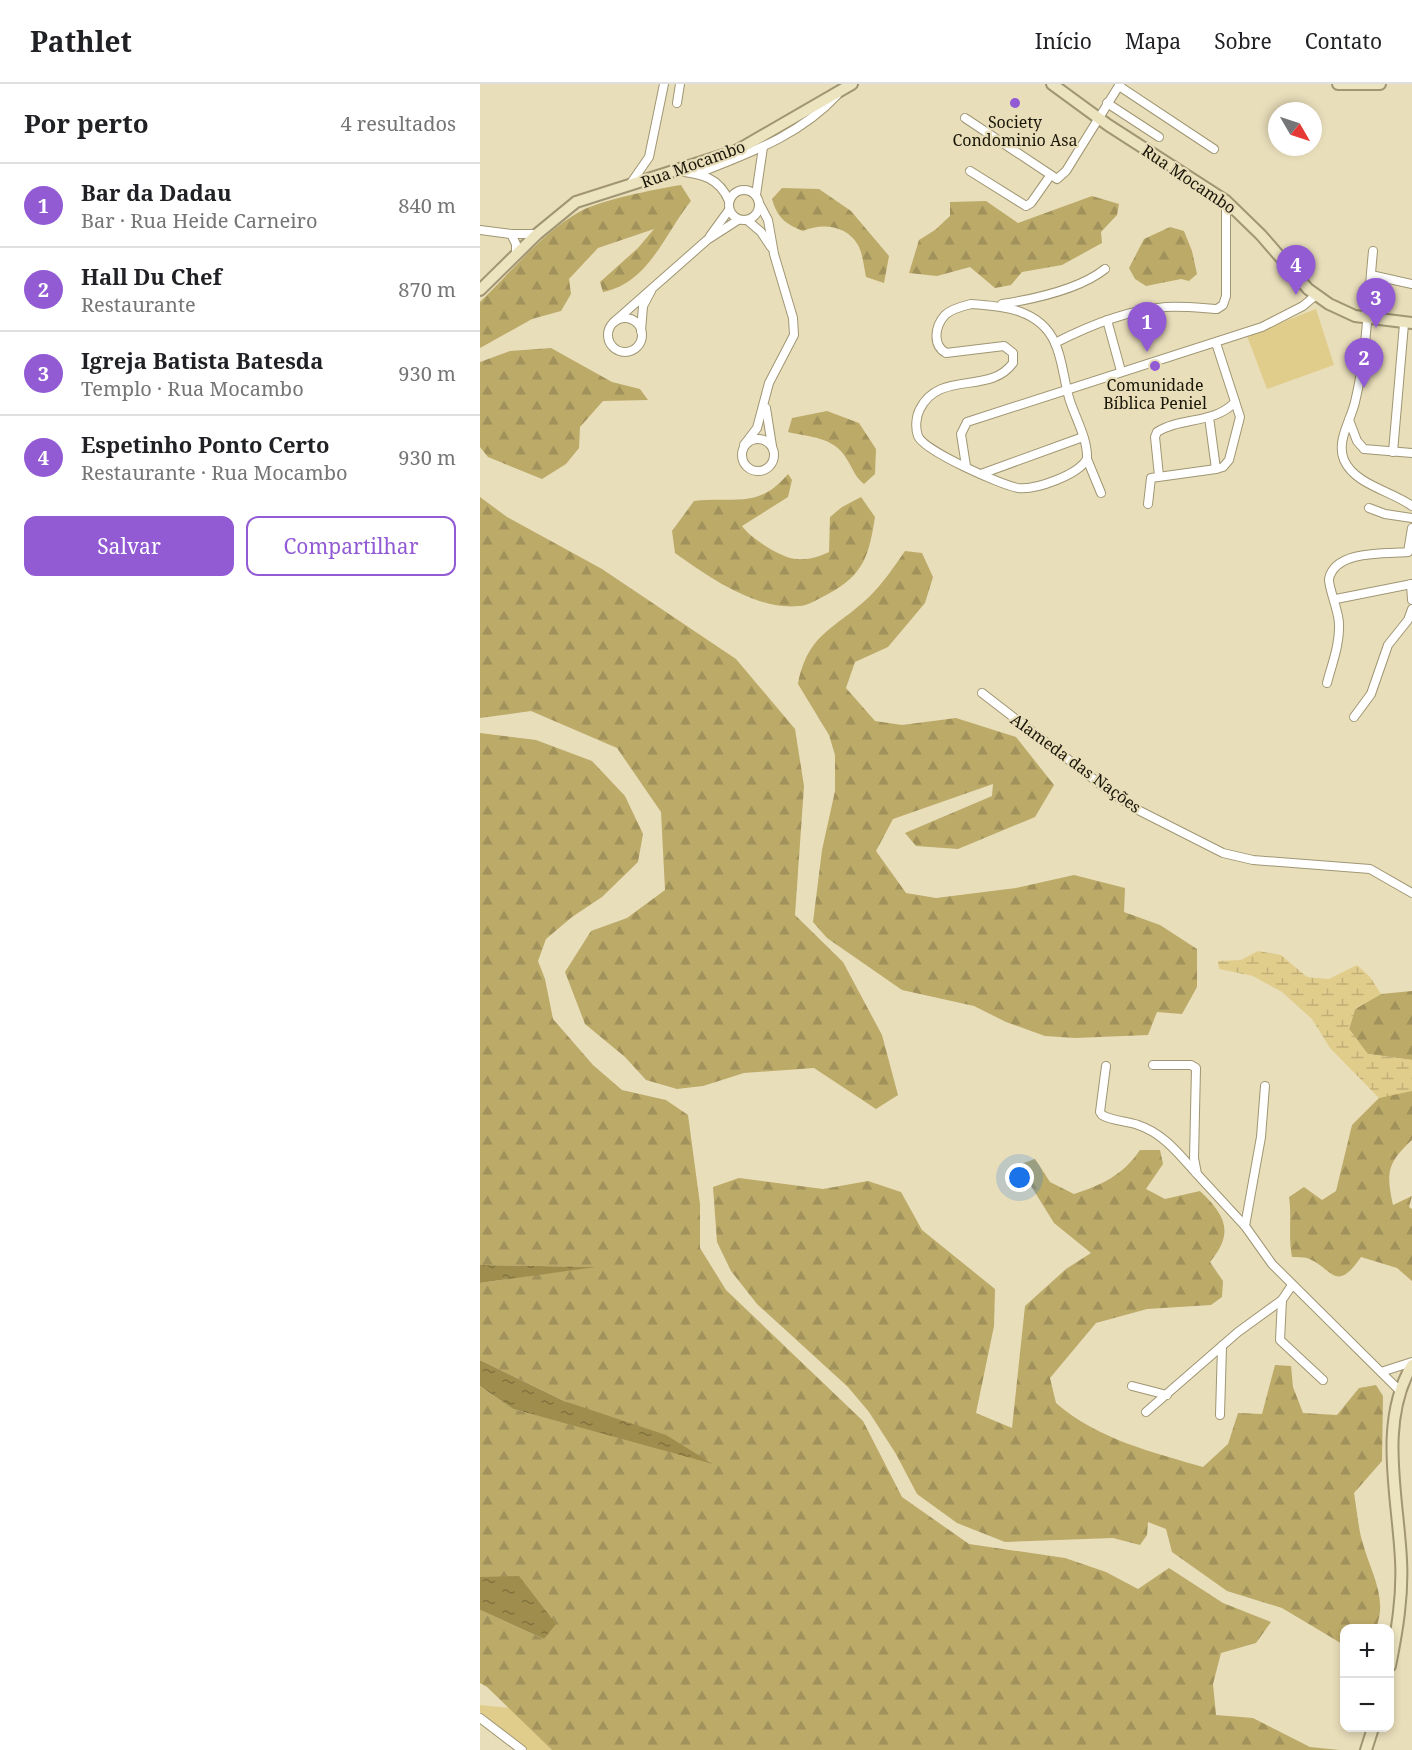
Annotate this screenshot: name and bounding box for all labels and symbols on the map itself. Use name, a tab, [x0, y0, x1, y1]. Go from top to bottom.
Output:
marker: Society Condominio Asa	[1008, 96, 1022, 110]
north arrow	[1268, 102, 1322, 156]
place label: Society Condominio Asa	[952, 111, 1078, 151]
street label: Rua Mocambo	[638, 135, 748, 193]
street label: Rua Mocambo	[1138, 139, 1240, 219]
pin: 4	[1276, 246, 1316, 295]
pin: 3	[1356, 278, 1396, 328]
pin: 1	[1128, 302, 1166, 352]
pin: 2	[1344, 338, 1384, 388]
marker: Comunidade Bíblica Peniel	[1148, 359, 1162, 373]
place label: Comunidade Bíblica Peniel	[1103, 374, 1207, 414]
street label: Alameda das Nações	[1006, 708, 1146, 818]
your location	[1005, 1163, 1034, 1192]

